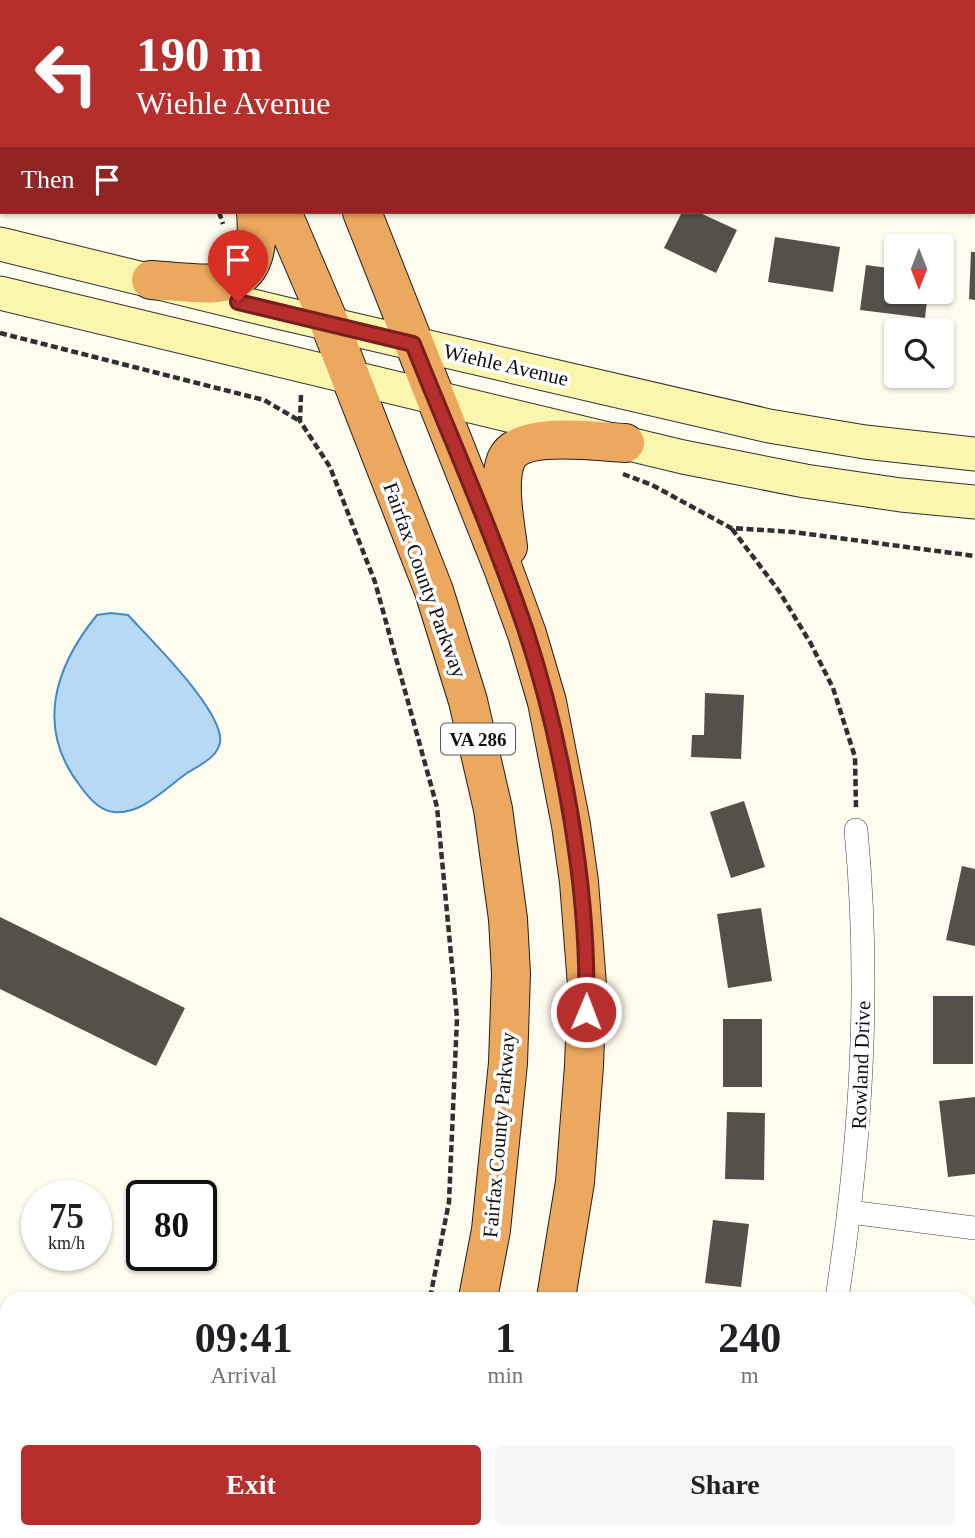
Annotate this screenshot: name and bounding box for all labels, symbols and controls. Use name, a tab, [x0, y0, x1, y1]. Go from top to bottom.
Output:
text: 190 m	[136, 27, 263, 82]
icon: left	[21, 28, 112, 119]
text: Wiehle Avenue	[136, 85, 330, 121]
icon: arrive	[88, 161, 126, 199]
text: Then	[21, 165, 74, 194]
pin	[208, 230, 268, 302]
north arrow	[884, 234, 954, 304]
map controls	[884, 234, 954, 388]
icon: arrive	[219, 241, 257, 279]
button: search	[884, 318, 954, 388]
street label: Wiehle Avenue	[441, 339, 571, 391]
street label: Fairfax County Parkway	[378, 479, 472, 682]
road number: VA 286	[441, 724, 515, 754]
position arrow	[549, 975, 623, 1049]
street label: Rowland Drive	[847, 1000, 875, 1130]
street label: Fairfax County Parkway	[478, 1031, 520, 1239]
speed limit sign: 80	[126, 1180, 217, 1271]
text: 75	[49, 1197, 84, 1236]
text: km/h	[48, 1233, 85, 1253]
text: 09:41	[195, 1315, 293, 1361]
text: 1	[495, 1315, 516, 1361]
text: 240	[718, 1315, 781, 1361]
text: Arrival	[211, 1363, 277, 1388]
text: min	[488, 1363, 523, 1388]
text: m	[741, 1363, 759, 1388]
button: Exit	[21, 1445, 481, 1525]
button: Share	[495, 1445, 955, 1525]

